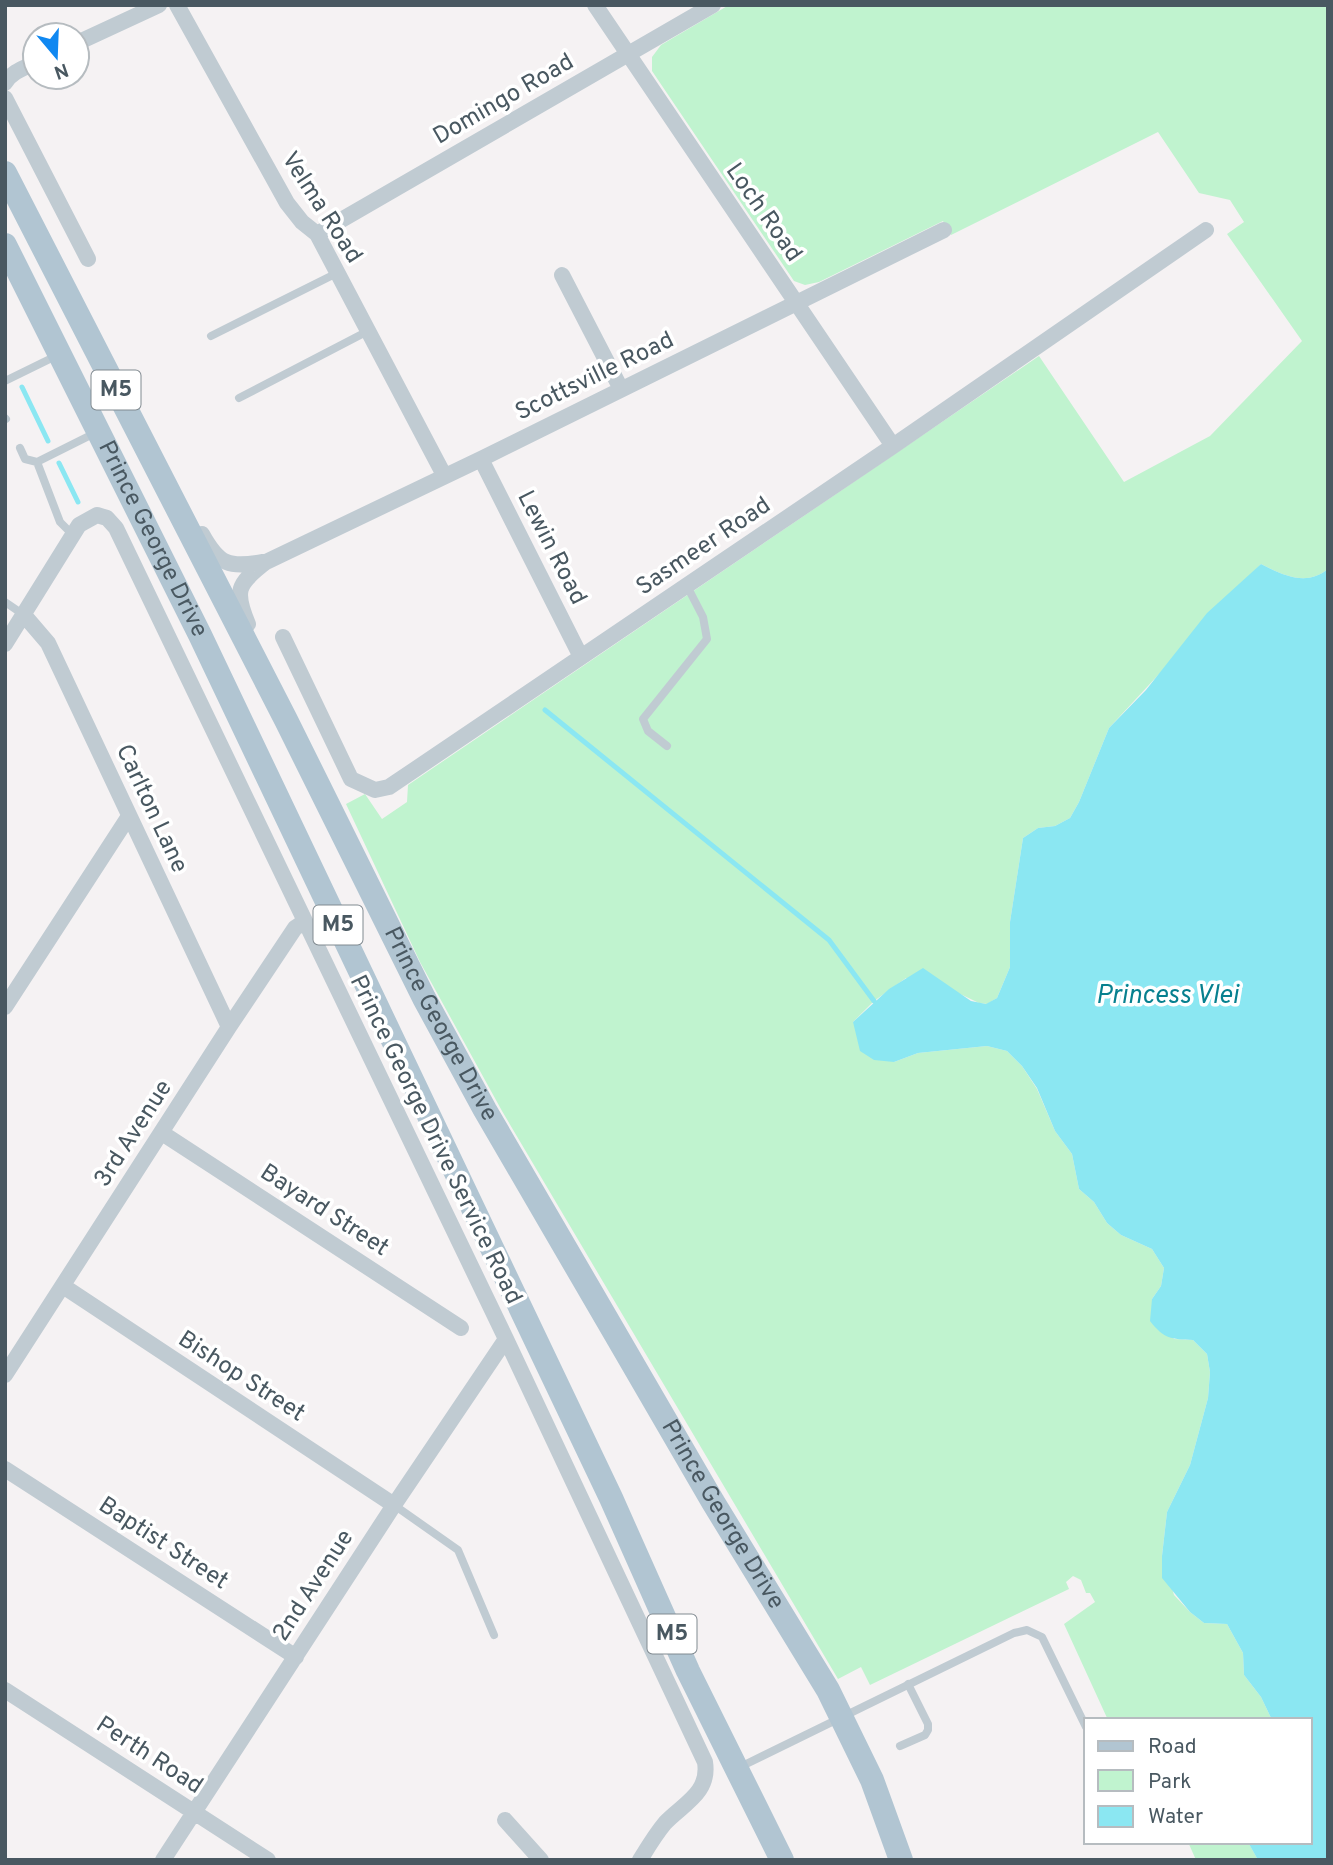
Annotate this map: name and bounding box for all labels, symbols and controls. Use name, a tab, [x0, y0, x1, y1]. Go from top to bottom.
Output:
north arrow	[21, 21, 91, 91]
street label: Domingo Road	[428, 48, 580, 152]
text: N	[51, 57, 71, 84]
street label: Velma Road	[274, 147, 368, 269]
street label: Loch Road	[718, 158, 808, 268]
street label: Scottsville Road	[511, 326, 679, 428]
road number: M5	[92, 370, 140, 410]
street label: Prince George Drive	[90, 436, 214, 643]
street label: Lewin Road	[509, 486, 593, 610]
street label: Sasmeer Road	[631, 491, 777, 603]
street label: Carlton Lane	[108, 740, 194, 878]
road number: M5	[314, 906, 362, 944]
street label: Prince George Drive	[376, 922, 504, 1127]
street label: Prince George Drive Service Road	[342, 970, 528, 1310]
water label: Princess Vlei	[1096, 980, 1240, 1013]
street label: 3rd Avenue	[88, 1075, 180, 1193]
street label: Bayard Street	[254, 1158, 394, 1264]
street label: Bishop Street	[172, 1325, 310, 1429]
street label: Prince George Drive	[654, 1415, 790, 1615]
street label: Baptist Street	[92, 1491, 234, 1597]
street label: 2nd Avenue	[267, 1525, 361, 1647]
road number: M5	[648, 1614, 696, 1653]
street label: Perth Road	[90, 1710, 208, 1802]
legend	[1084, 1718, 1312, 1844]
text: Road	[1148, 1734, 1197, 1761]
text: Park	[1148, 1769, 1191, 1796]
text: Water	[1148, 1804, 1203, 1831]

